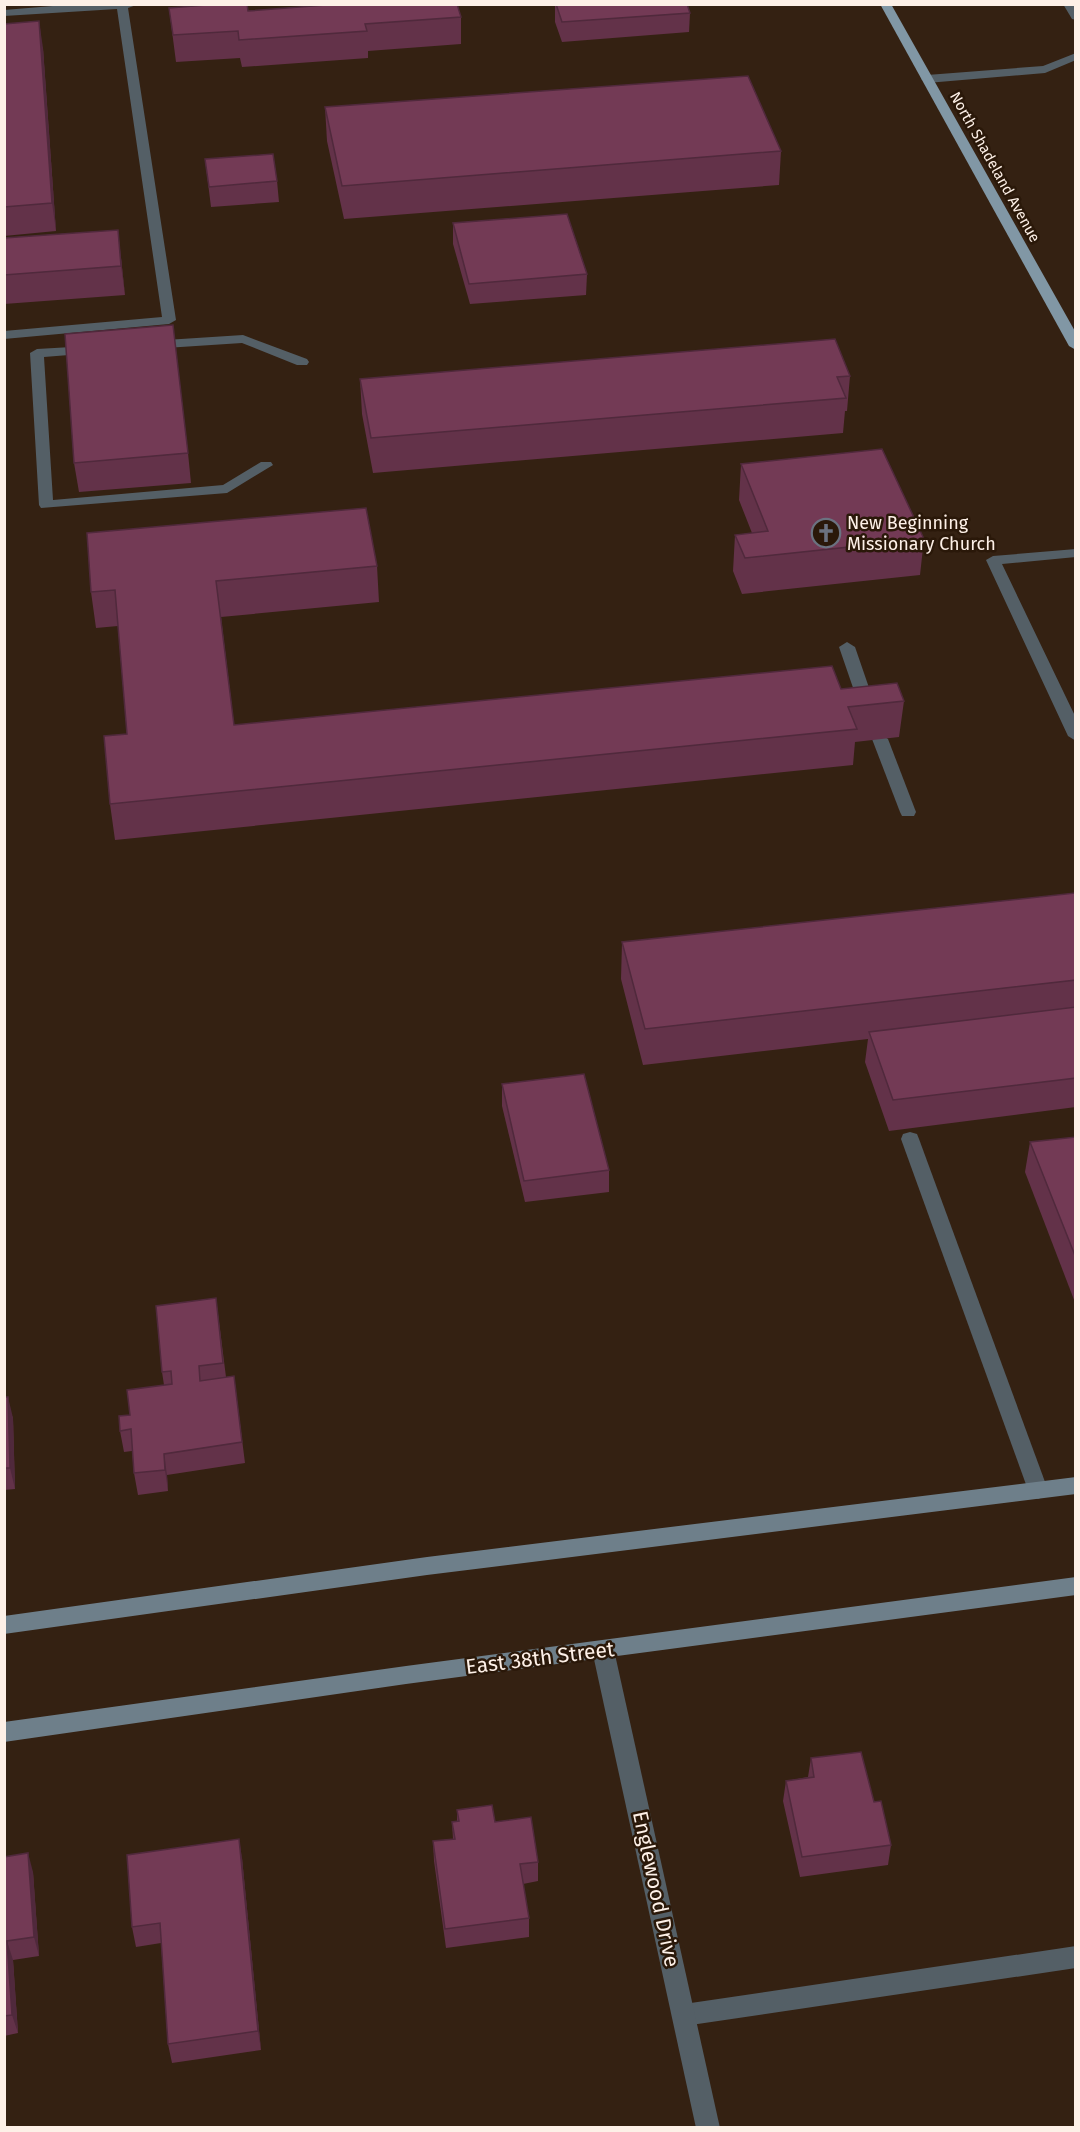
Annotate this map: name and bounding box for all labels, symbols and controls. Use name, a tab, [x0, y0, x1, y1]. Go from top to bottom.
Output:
street label: North Shadeland Avenue	[946, 89, 1044, 245]
place label: New Beginning Missionary Church	[847, 512, 996, 555]
church icon: New Beginning Missionary Church	[810, 517, 842, 549]
street label: East 38th Street	[464, 1636, 616, 1680]
street label: Englewood Drive	[627, 1809, 685, 1969]

